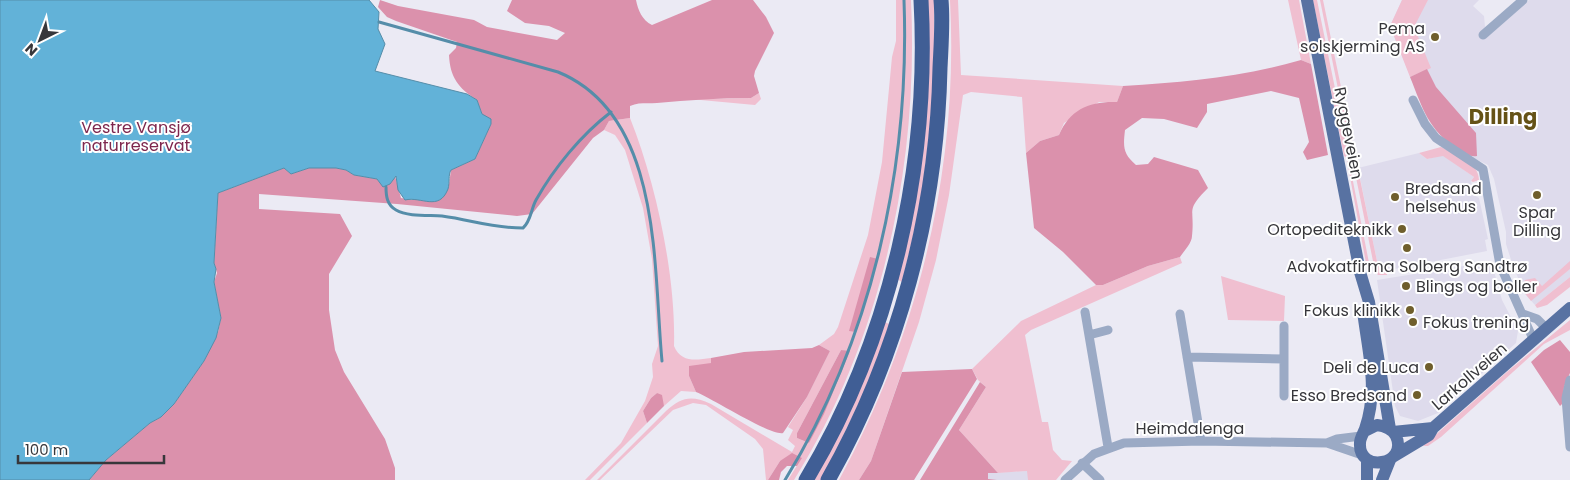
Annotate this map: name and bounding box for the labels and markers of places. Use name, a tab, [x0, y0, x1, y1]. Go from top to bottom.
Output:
place label: Pema solskjerming AS	[1300, 17, 1425, 58]
marker: Pema solskjerming AS	[1429, 31, 1441, 43]
place label: Bredsand helsehus	[1405, 177, 1482, 218]
marker: Spar Dilling	[1531, 189, 1543, 201]
marker: Bredsand helsehus	[1389, 191, 1401, 203]
place label: Spar Dilling	[1513, 201, 1561, 242]
place label: Ortopediteknikk	[1267, 218, 1393, 241]
marker: Ortopediteknikk	[1396, 223, 1408, 235]
marker: Advokatfirma Solberg Sandtrø	[1401, 242, 1413, 254]
place label: Advokatfirma Solberg Sandtrø	[1286, 255, 1528, 278]
place label: Blings og boller	[1416, 275, 1538, 298]
marker: Blings og boller	[1400, 280, 1412, 292]
place label: Fokus klinikk	[1304, 299, 1401, 322]
marker: Fokus klinikk	[1404, 304, 1416, 316]
place label: Fokus trening	[1423, 311, 1529, 334]
marker: Fokus trening	[1407, 316, 1419, 328]
place label: Deli de Luca	[1323, 356, 1419, 379]
marker: Deli de Luca	[1423, 361, 1435, 373]
place label: Esso Bredsand	[1291, 384, 1407, 407]
marker: Esso Bredsand	[1411, 389, 1423, 401]

